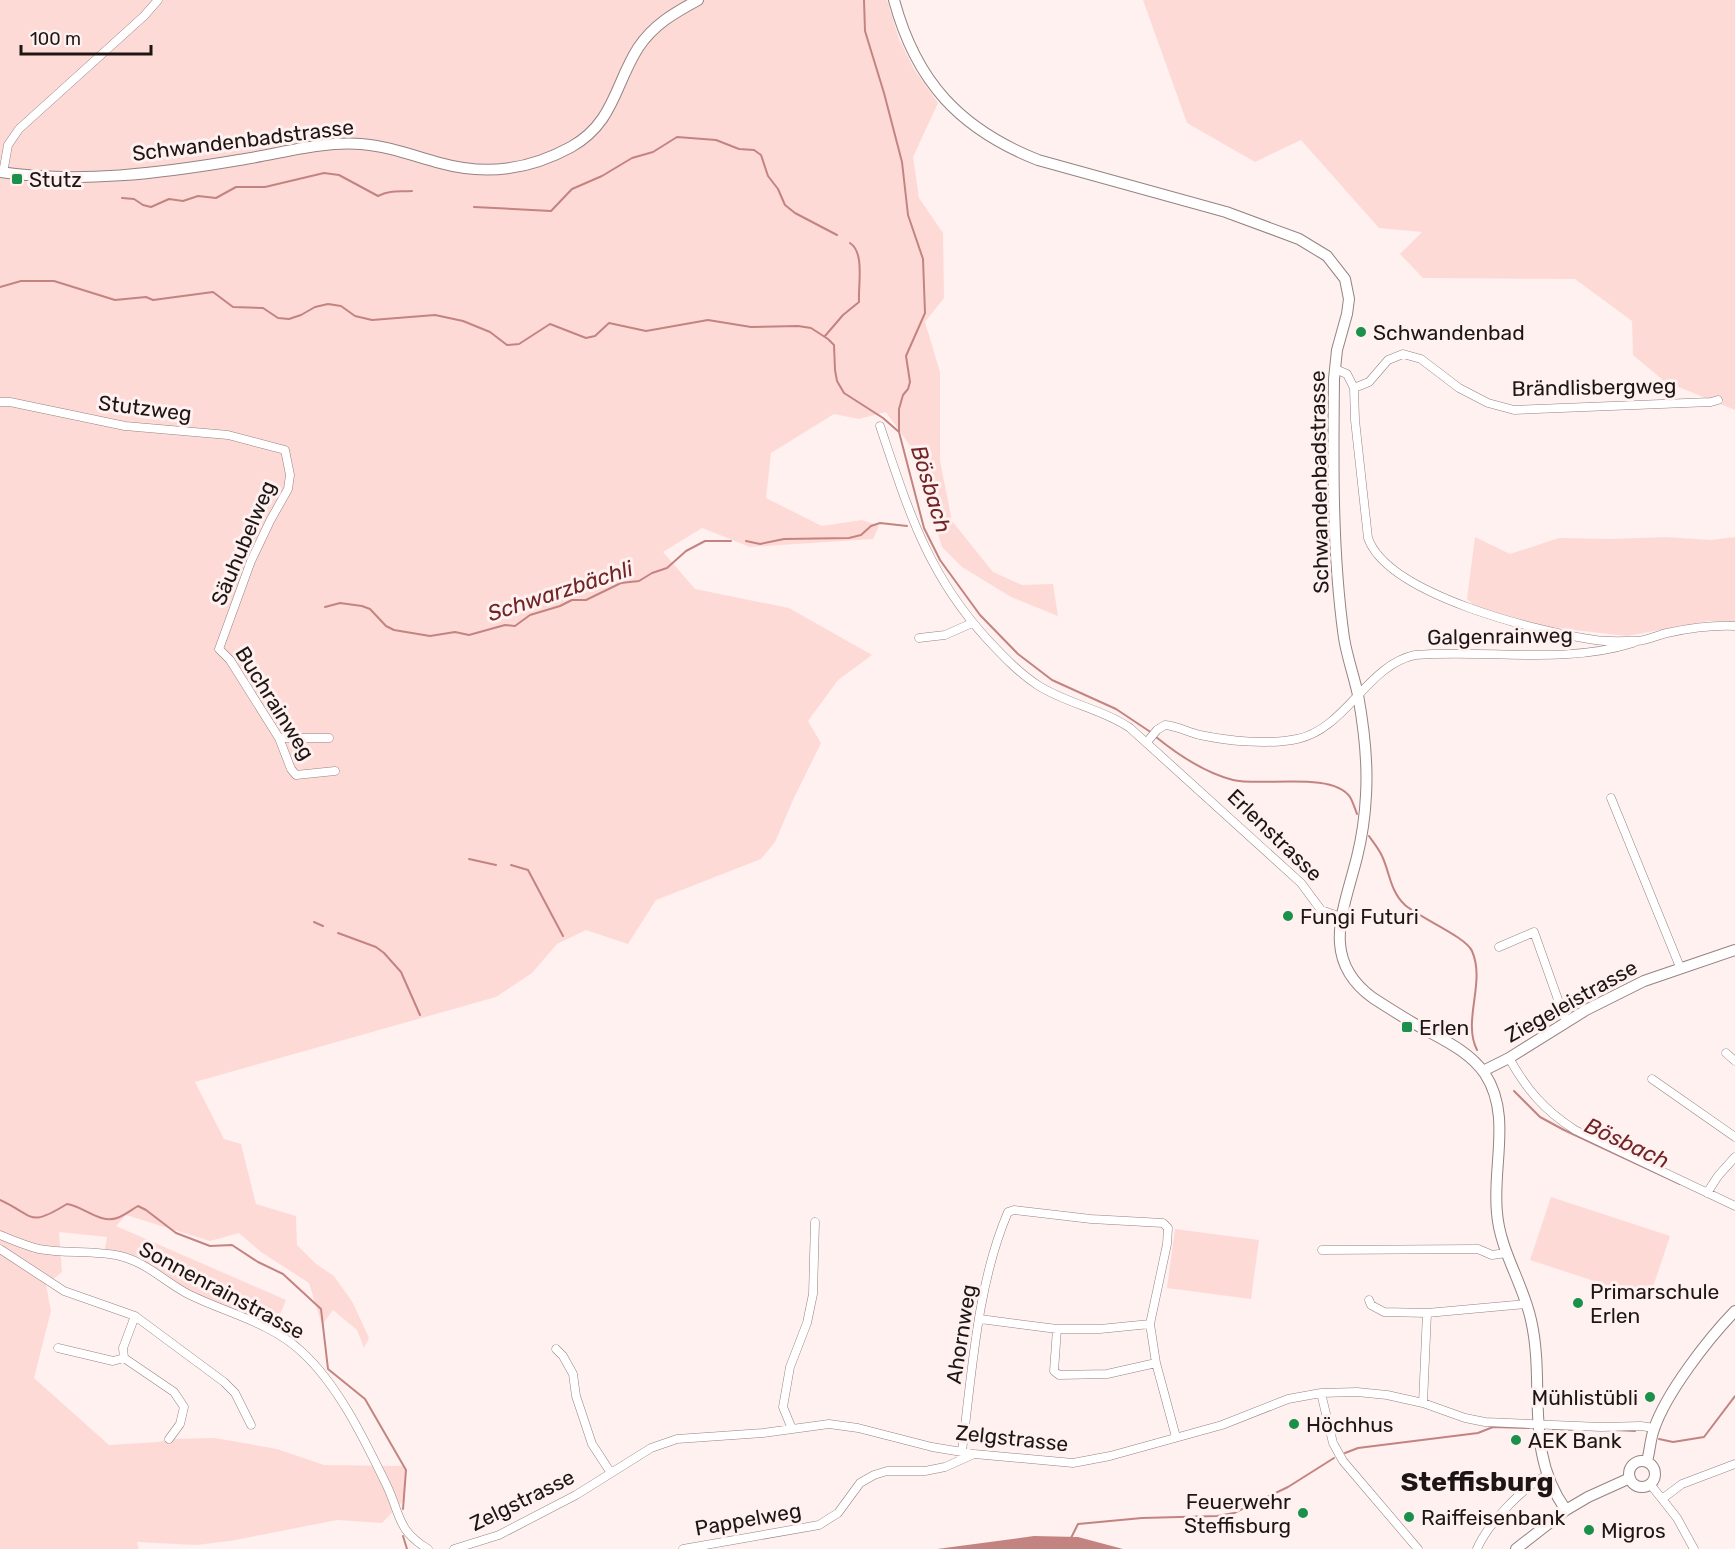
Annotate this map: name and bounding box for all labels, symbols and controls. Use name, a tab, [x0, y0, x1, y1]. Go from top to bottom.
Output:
scale bar	[21, 18, 152, 56]
text: 100 m	[30, 28, 81, 50]
street label: Schwandenbadstrasse	[131, 114, 355, 166]
place label: Stutz	[29, 167, 82, 192]
marker: Stutz	[10, 172, 24, 186]
place label: Schwandenbad	[1373, 320, 1525, 345]
marker: Schwandenbad	[1354, 325, 1368, 339]
street label: Schwandenbadstrasse	[1305, 370, 1333, 594]
street label: Brändlisbergweg	[1511, 373, 1677, 401]
street label: Stutzweg	[97, 390, 193, 426]
water label: Bösbach	[905, 442, 957, 536]
street label: Säuhubelweg	[206, 477, 280, 609]
water label: Schwarzbächli	[484, 555, 637, 627]
street label: Galgenrainweg	[1427, 622, 1573, 650]
street label: Buchrainweg	[230, 642, 320, 764]
street label: Erlenstrasse	[1223, 784, 1327, 886]
place label: Fungi Futuri	[1300, 904, 1419, 929]
marker: Fungi Futuri	[1281, 909, 1295, 923]
street label: Ziegeleistrasse	[1501, 954, 1641, 1048]
place label: Erlen	[1419, 1015, 1469, 1040]
marker: Erlen	[1400, 1020, 1414, 1034]
water label: Bösbach	[1580, 1112, 1674, 1174]
street label: Sonnenrainstrasse	[135, 1236, 309, 1344]
place label: Primarschule Erlen	[1590, 1279, 1719, 1328]
street label: Ahornweg	[941, 1282, 981, 1386]
marker: Primarschule Erlen	[1571, 1296, 1585, 1310]
place label: Mühlistübli	[1531, 1385, 1638, 1410]
marker: Mühlistübli	[1643, 1390, 1657, 1404]
place label: Höchhus	[1306, 1412, 1394, 1437]
marker: Höchhus	[1287, 1417, 1301, 1431]
street label: Zelgstrasse	[954, 1420, 1070, 1456]
place label: AEK Bank	[1528, 1428, 1622, 1453]
marker: AEK Bank	[1509, 1433, 1523, 1447]
street label: Zelgstrasse	[466, 1464, 578, 1536]
district label: Steffisburg	[1400, 1466, 1554, 1498]
place label: Feuerwehr Steffisburg	[1184, 1489, 1291, 1538]
street label: Pappelweg	[693, 1497, 803, 1541]
place label: Raiffeisenbank	[1421, 1505, 1566, 1530]
marker: Feuerwehr Steffisburg	[1296, 1506, 1310, 1520]
marker: Raiffeisenbank	[1402, 1510, 1416, 1524]
place label: Migros	[1601, 1518, 1666, 1543]
marker: Migros	[1582, 1523, 1596, 1537]

